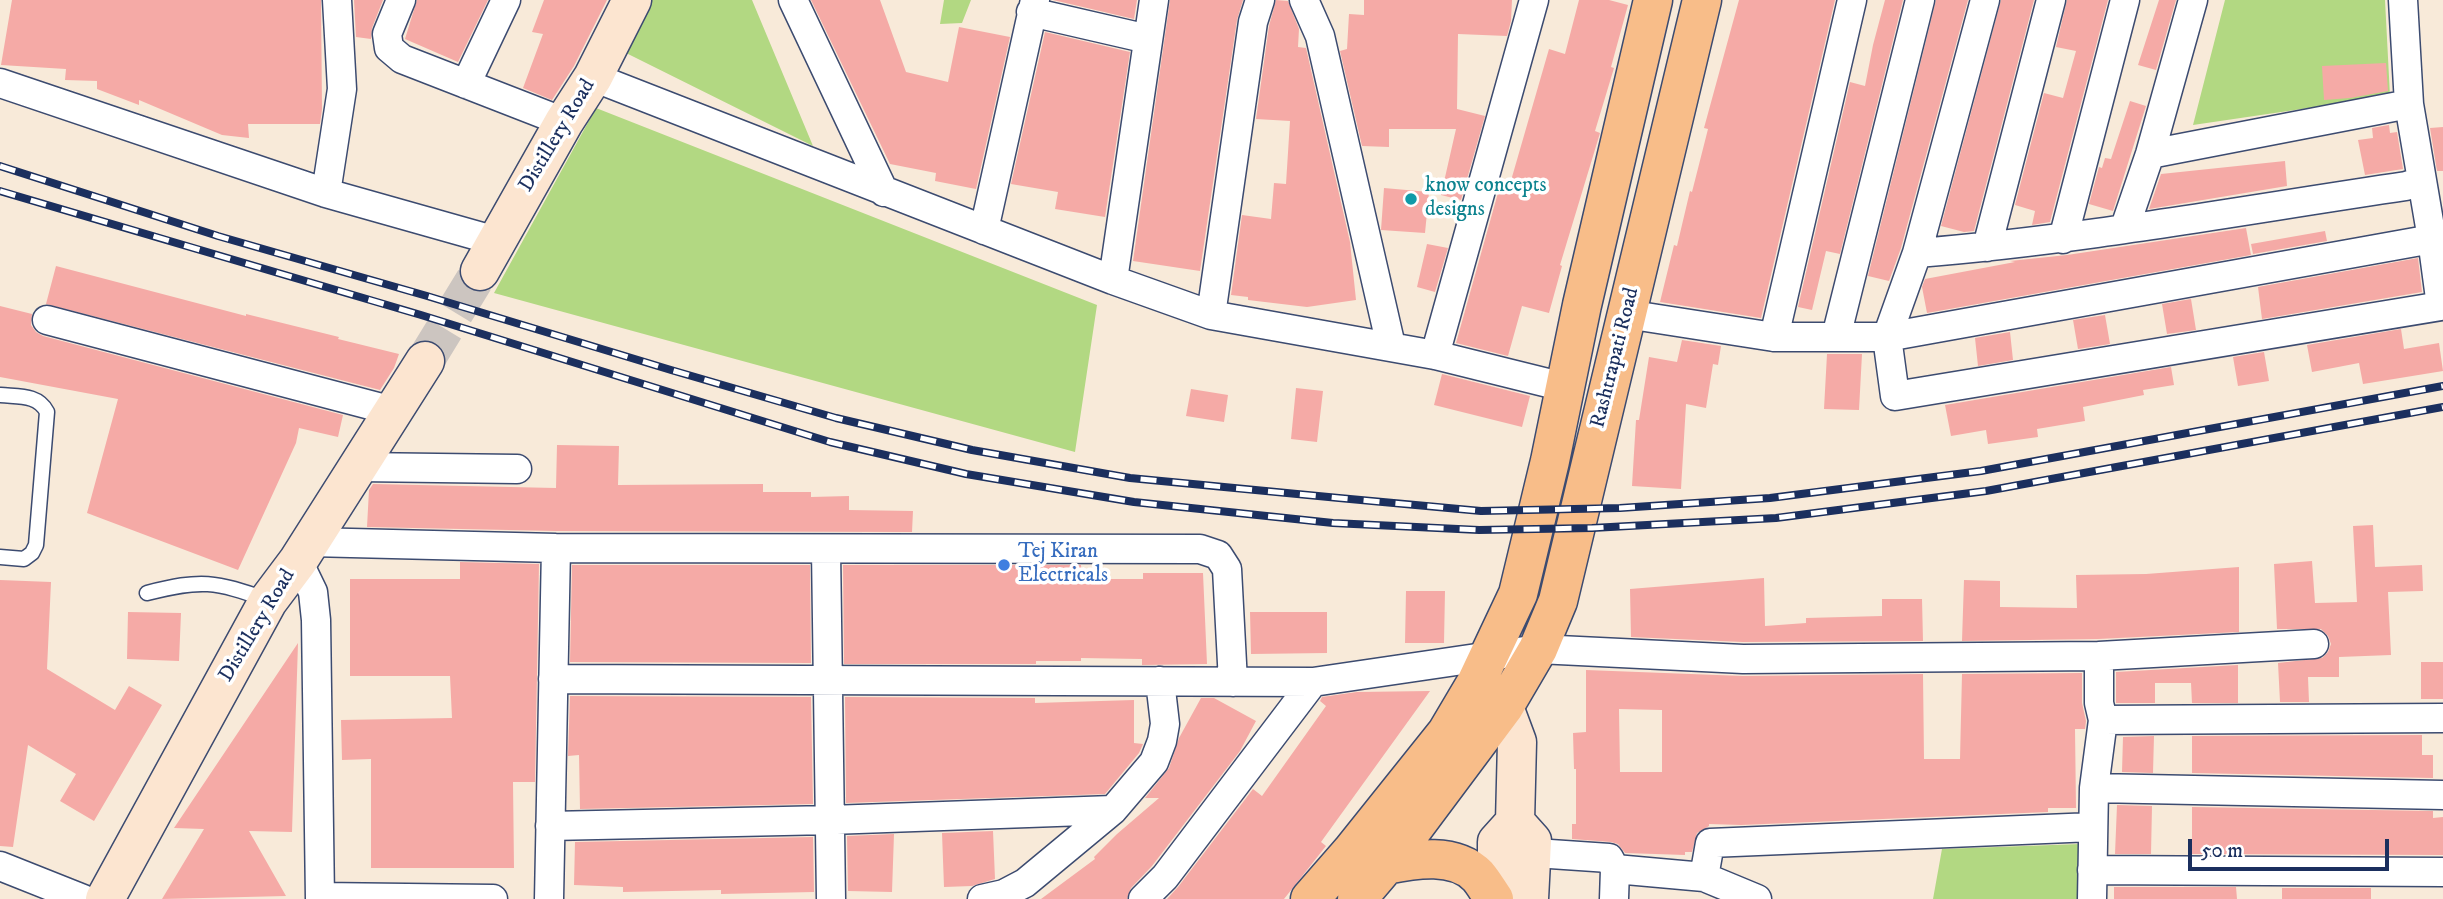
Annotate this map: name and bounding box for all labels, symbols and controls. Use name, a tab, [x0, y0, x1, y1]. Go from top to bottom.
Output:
street label: Distillery Road	[514, 75, 602, 197]
place label: know concepts designs	[1425, 174, 1547, 224]
marker: know concepts designs	[1403, 191, 1419, 207]
street label: Rashtrapati Road	[1586, 285, 1646, 431]
place label: Tej Kiran Electricals	[1018, 540, 1108, 590]
marker: Tej Kiran Electricals	[996, 557, 1012, 573]
street label: Distillery Road	[214, 565, 302, 687]
scale bar	[2191, 825, 2392, 869]
text: 50 m	[2201, 838, 2243, 864]

